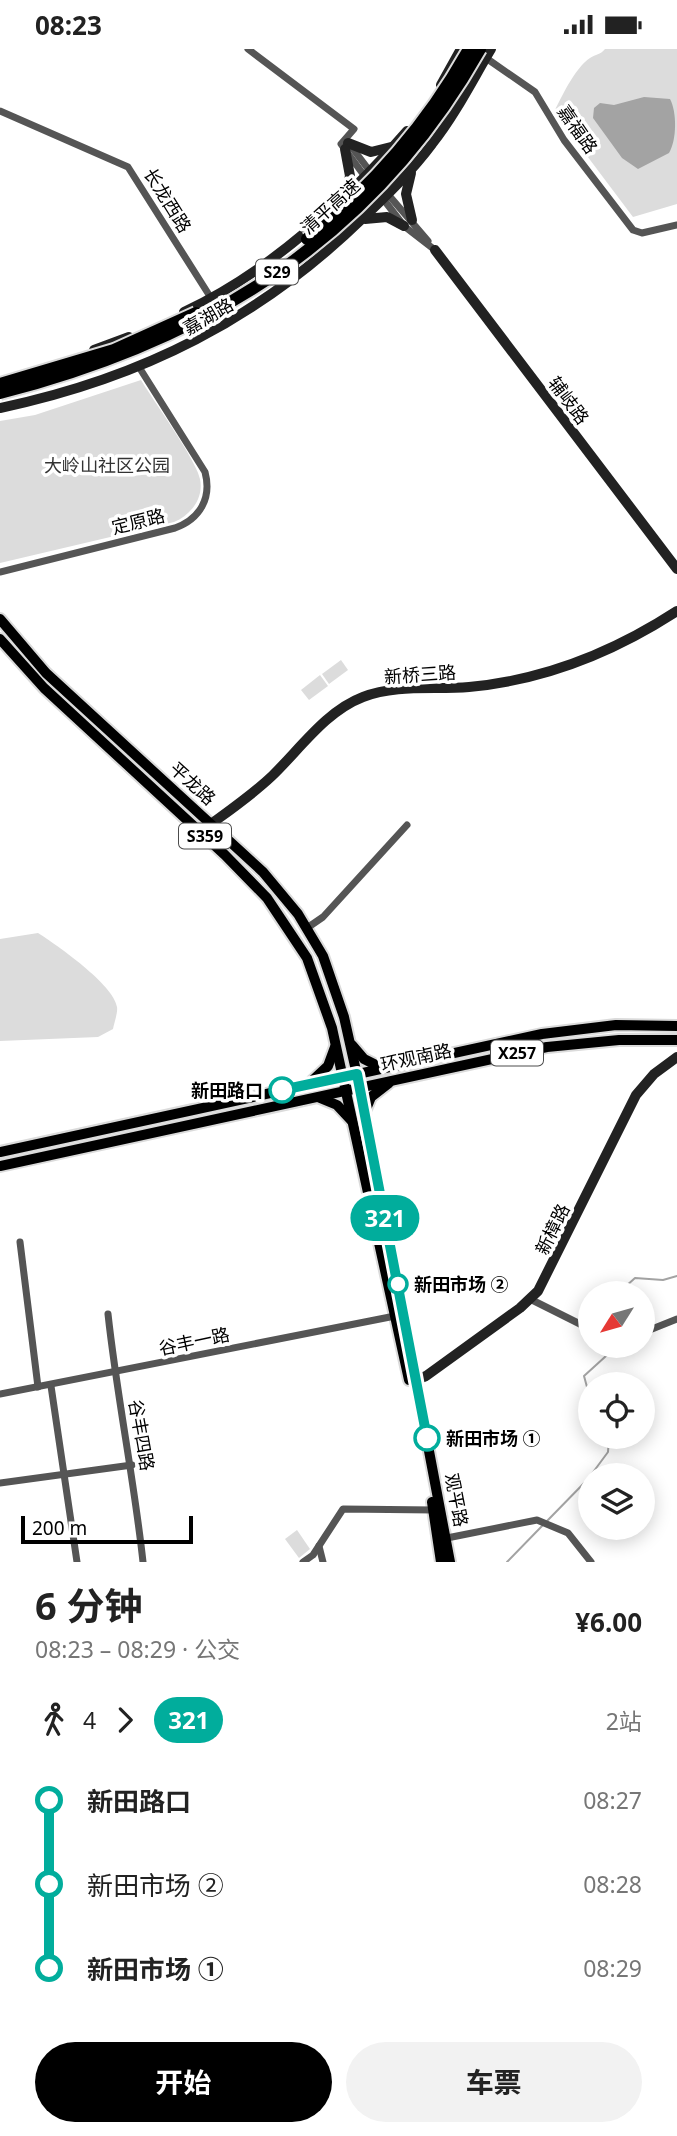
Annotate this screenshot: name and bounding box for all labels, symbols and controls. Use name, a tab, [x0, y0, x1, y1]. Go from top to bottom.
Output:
text: 08:23	[35, 7, 102, 43]
street label: 嘉福路	[553, 100, 603, 158]
street label: 长龙西路	[139, 163, 197, 237]
street label: 清平高速	[295, 173, 365, 239]
road number: S29	[256, 259, 298, 285]
street label: 嘉湖路	[179, 292, 237, 340]
street label: 辅岐路	[543, 371, 595, 429]
park label: 大岭山社区公园	[44, 453, 170, 477]
street label: 定原路	[109, 503, 167, 539]
street label: 新桥三路	[383, 660, 457, 688]
street label: 平龙路	[165, 756, 221, 810]
road number: S359	[179, 823, 231, 849]
street label: 环观南路	[378, 1038, 454, 1076]
road number: X257	[491, 1041, 543, 1065]
marker: 新田路口	[269, 1077, 295, 1103]
place label: 新田路口	[191, 1078, 263, 1102]
line badge: 321	[345, 1195, 425, 1241]
street label: 新樟路	[529, 1199, 575, 1259]
text: 321	[364, 1201, 406, 1234]
place label: 新田市场 ②	[414, 1272, 509, 1296]
marker: 新田市场 ②	[388, 1274, 408, 1294]
north arrow	[578, 1281, 654, 1358]
map controls	[578, 1281, 655, 1540]
street label: 谷丰一路	[156, 1322, 232, 1360]
button: locate	[578, 1372, 655, 1449]
street label: 谷丰四路	[124, 1397, 160, 1473]
marker: 新田市场 ①	[414, 1425, 440, 1451]
place label: 新田市场 ①	[446, 1426, 541, 1450]
button: layers	[578, 1463, 655, 1540]
street label: 观平路	[440, 1471, 474, 1529]
scale bar	[21, 1513, 192, 1545]
text: 200 m	[32, 1515, 87, 1541]
text: 6 分钟	[35, 1579, 143, 1631]
text: ¥6.00	[575, 1604, 642, 1640]
text: 08:23 – 08:29 · 公交	[35, 1633, 240, 1665]
icon: walk	[35, 1701, 73, 1739]
icon: forward	[106, 1701, 144, 1739]
text: 321	[168, 1703, 209, 1736]
text: 4	[83, 1704, 96, 1736]
text: 2站	[606, 1705, 642, 1737]
text: 新田路口	[87, 1783, 191, 1819]
text: 08:27	[583, 1784, 642, 1816]
text: 新田市场 ②	[87, 1867, 224, 1903]
text: 08:28	[583, 1868, 642, 1900]
text: 新田市场 ①	[87, 1951, 224, 1987]
text: 08:29	[583, 1952, 642, 1984]
button: 开始	[35, 2042, 332, 2122]
button: 车票	[346, 2042, 642, 2122]

